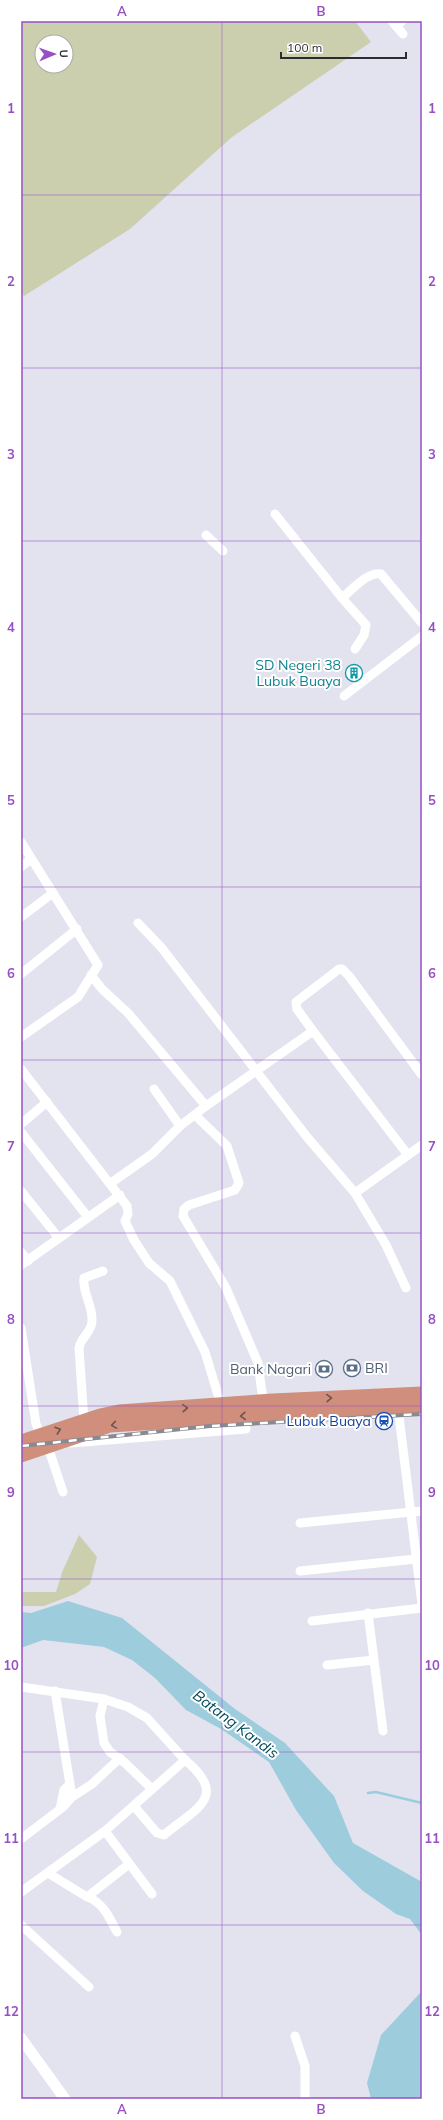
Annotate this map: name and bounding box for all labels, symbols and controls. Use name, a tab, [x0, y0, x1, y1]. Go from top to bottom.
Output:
text: A	[117, 3, 127, 19]
text: B	[317, 3, 326, 19]
north arrow	[34, 34, 74, 74]
scale bar	[281, 34, 406, 60]
text: 100 m	[287, 40, 322, 55]
text: U	[57, 49, 71, 58]
text: 1	[7, 100, 15, 116]
text: 1	[428, 100, 436, 116]
text: 2	[7, 273, 15, 289]
text: 2	[428, 273, 436, 289]
text: 3	[7, 446, 15, 462]
text: 3	[428, 446, 436, 462]
text: 4	[7, 619, 15, 635]
text: 4	[428, 619, 436, 635]
place label: SD Negeri 38 Lubuk Buaya	[255, 656, 341, 690]
building icon: SD Negeri 38 Lubuk Buaya	[344, 663, 364, 683]
text: 5	[7, 792, 15, 808]
text: 5	[428, 792, 436, 808]
text: 6	[7, 965, 15, 981]
text: 6	[428, 965, 436, 981]
text: 7	[7, 1138, 15, 1154]
text: 7	[428, 1138, 436, 1154]
text: 8	[7, 1311, 15, 1327]
text: 8	[428, 1311, 436, 1327]
bank icon: BRI	[342, 1358, 362, 1378]
bank icon: Bank Nagari	[314, 1359, 334, 1379]
place label: BRI	[365, 1359, 388, 1377]
place label: Bank Nagari	[230, 1360, 311, 1378]
one-way arrow	[326, 1394, 332, 1402]
one-way arrow	[182, 1403, 188, 1412]
station icon: Lubuk Buaya	[374, 1411, 394, 1431]
one-way arrow	[240, 1412, 246, 1420]
place label: Lubuk Buaya	[286, 1412, 371, 1430]
one-way arrow	[111, 1420, 117, 1429]
one-way arrow	[55, 1426, 62, 1435]
text: 9	[7, 1484, 15, 1500]
text: 9	[428, 1484, 436, 1500]
text: 10	[3, 1657, 19, 1673]
text: 10	[424, 1657, 440, 1673]
water label: Batang Kandis	[189, 1686, 283, 1762]
text: 11	[3, 1830, 19, 1846]
text: 11	[424, 1830, 440, 1846]
text: 12	[3, 2003, 19, 2019]
text: 12	[424, 2003, 440, 2019]
text: A	[117, 2101, 127, 2117]
text: B	[317, 2101, 326, 2117]

